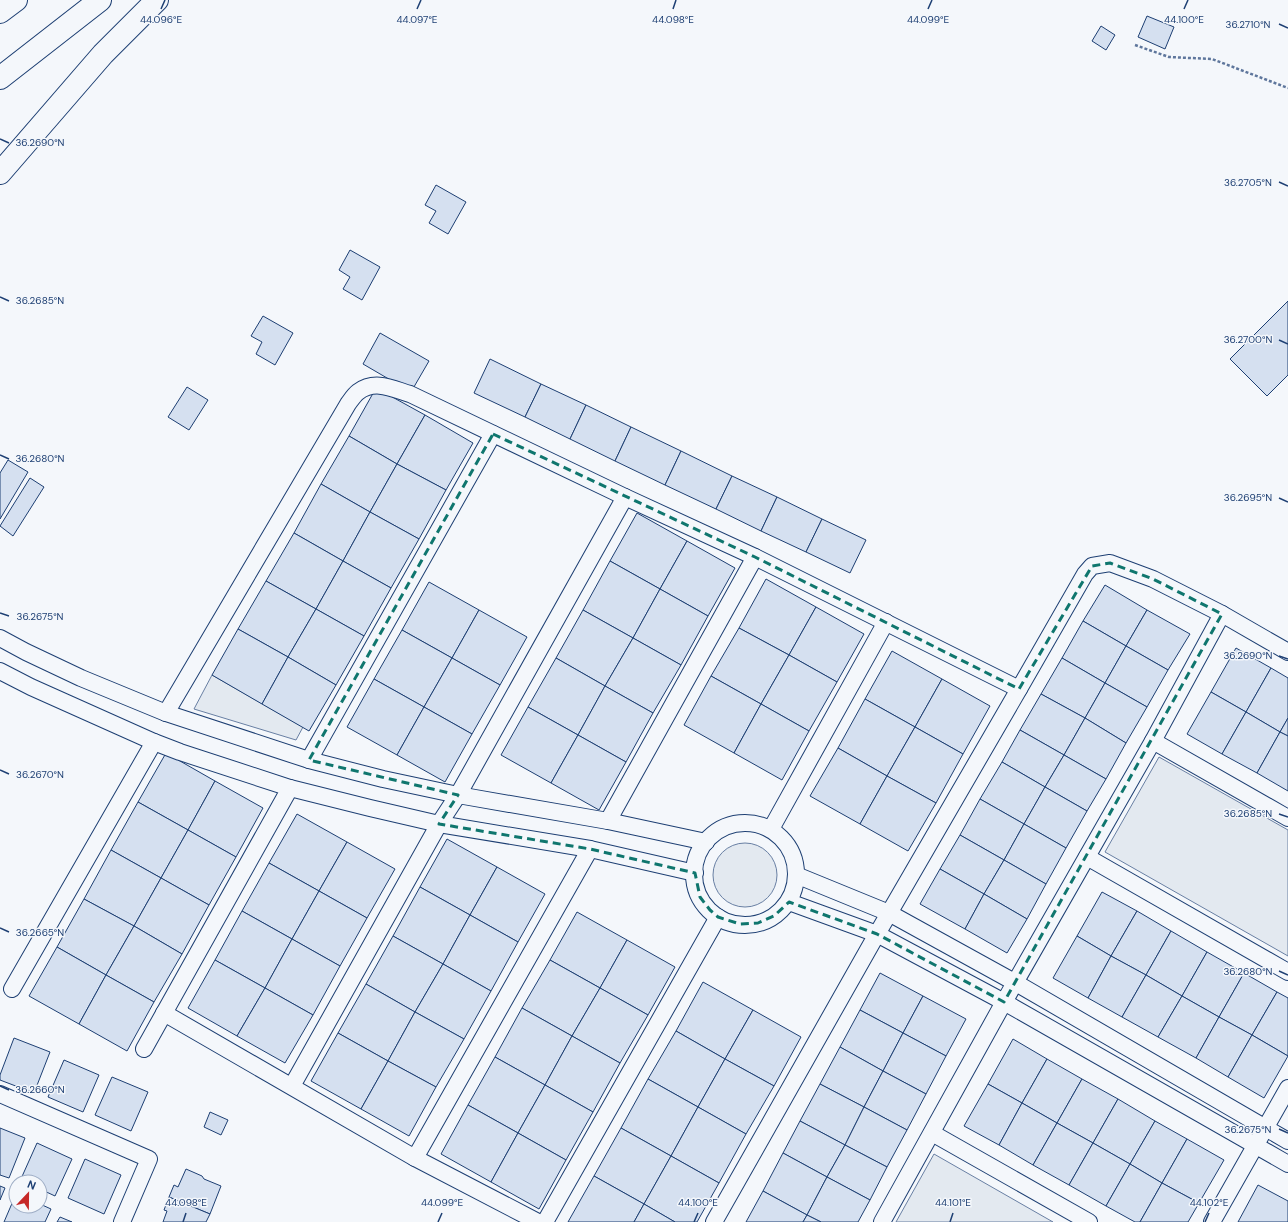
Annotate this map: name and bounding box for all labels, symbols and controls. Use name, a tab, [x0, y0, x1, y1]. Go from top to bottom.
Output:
text: 44.096°E	[140, 13, 182, 26]
text: 44.097°E	[397, 13, 438, 26]
text: 44.098°E	[652, 13, 694, 26]
text: 44.099°E	[907, 13, 949, 26]
text: 44.100°E	[1164, 13, 1204, 26]
text: 36.2710°N	[1225, 18, 1271, 31]
text: 36.2690°N	[15, 136, 65, 149]
text: 36.2705°N	[1224, 176, 1272, 189]
text: 36.2685°N	[16, 294, 64, 307]
text: 36.2700°N	[1224, 333, 1272, 346]
text: 36.2680°N	[15, 452, 65, 465]
text: 36.2695°N	[1224, 491, 1272, 504]
text: 36.2675°N	[16, 610, 64, 623]
text: 36.2690°N	[1223, 649, 1273, 662]
text: 36.2670°N	[16, 768, 64, 781]
text: 36.2685°N	[1224, 807, 1272, 820]
text: 36.2665°N	[16, 926, 64, 939]
text: 36.2680°N	[1223, 965, 1273, 978]
text: 36.2660°N	[15, 1083, 65, 1096]
text: 36.2675°N	[1224, 1123, 1272, 1136]
north arrow	[8, 1174, 48, 1214]
text: N	[25, 1177, 38, 1193]
text: 44.098°E	[165, 1196, 207, 1209]
text: 44.099°E	[421, 1196, 463, 1209]
text: 44.100°E	[678, 1196, 718, 1209]
text: 44.101°E	[935, 1196, 971, 1209]
text: 44.102°E	[1190, 1196, 1229, 1209]

